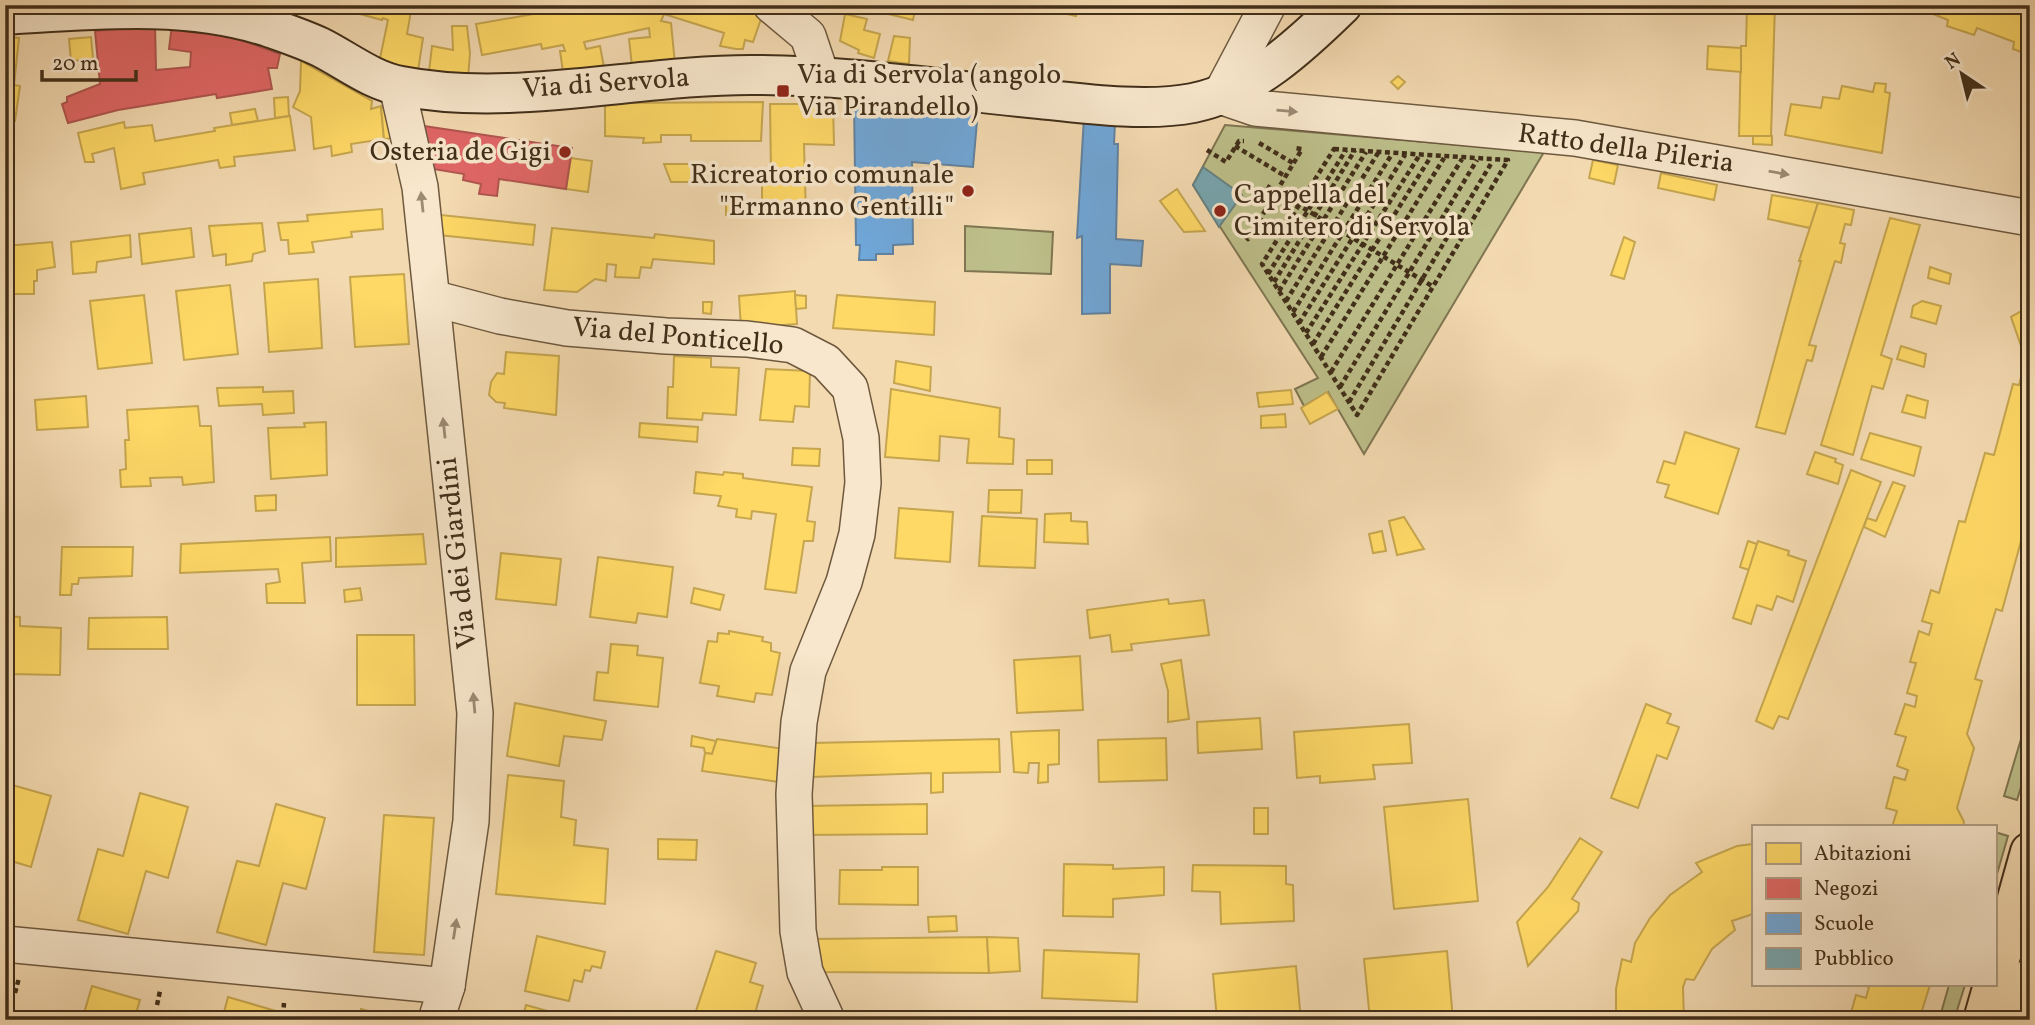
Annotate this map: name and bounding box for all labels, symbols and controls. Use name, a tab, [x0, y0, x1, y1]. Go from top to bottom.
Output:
scale bar	[42, 38, 136, 82]
north arrow	[1926, 38, 1996, 108]
text: N	[1940, 47, 1967, 76]
text: 20 m	[52, 50, 98, 79]
place label: Via di Servola (angolo Via Pirandello)	[797, 56, 1061, 127]
street label: Via di Servola	[521, 59, 691, 109]
marker: Via di Servola (angolo Via Pirandello)	[775, 83, 791, 99]
one-way arrow	[1276, 106, 1298, 117]
street label: Ratto della Pileria	[1515, 115, 1737, 183]
place label: Osteria de Gigi	[370, 133, 551, 172]
marker: Osteria de Gigi	[557, 144, 573, 160]
place label: Ricreatorio comunale "Ermanno Gentilli"	[690, 156, 954, 227]
one-way arrow	[1768, 168, 1790, 179]
place label: Cappella del Cimitero di Servola	[1234, 176, 1471, 247]
marker: Ricreatorio comunale "Ermanno Gentilli"	[960, 183, 976, 199]
one-way arrow	[416, 191, 427, 213]
marker: Cappella del Cimitero di Servola	[1212, 203, 1228, 219]
street label: Via del Ponticello	[571, 308, 785, 366]
one-way arrow	[439, 417, 450, 439]
street label: Via dei Giardini	[429, 455, 487, 651]
one-way arrow	[468, 692, 479, 714]
legend	[1752, 825, 1996, 986]
text: Abitazioni	[1814, 840, 1911, 869]
text: Negozi	[1814, 875, 1878, 904]
text: Scuole	[1814, 910, 1874, 939]
one-way arrow	[450, 918, 461, 940]
text: Pubblico	[1814, 945, 1894, 974]

